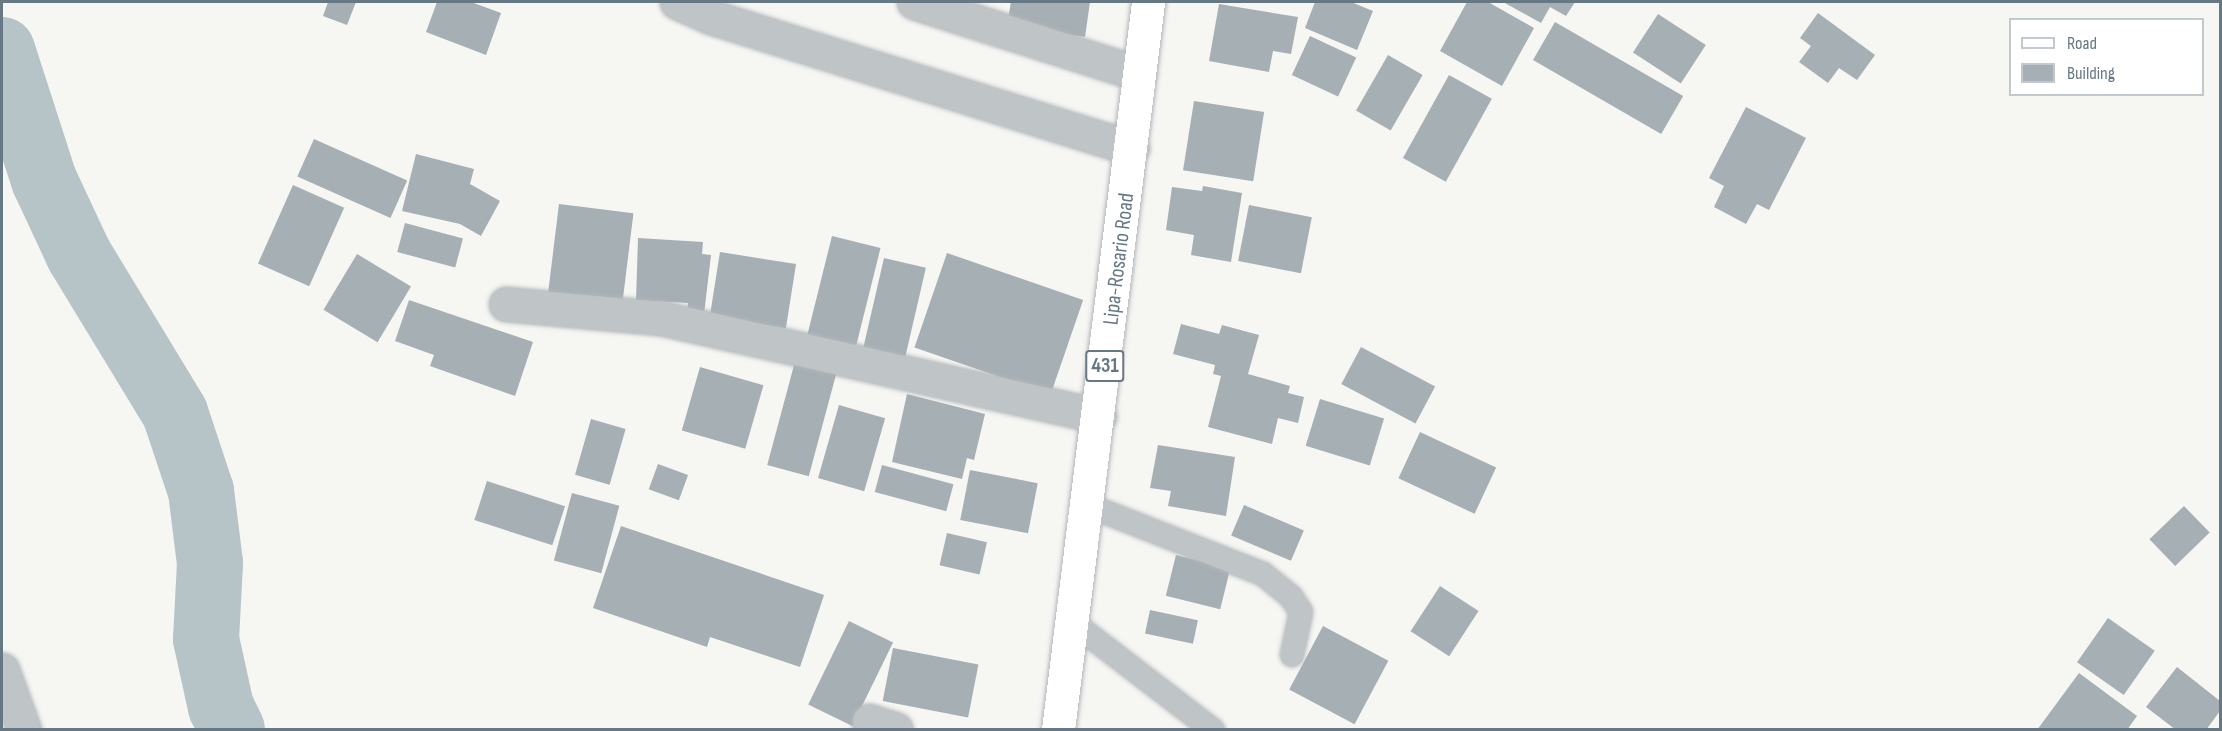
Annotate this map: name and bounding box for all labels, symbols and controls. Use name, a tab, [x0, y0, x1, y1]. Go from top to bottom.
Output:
legend	[2009, 18, 2204, 96]
text: Road	[2067, 33, 2097, 54]
text: Building	[2067, 63, 2115, 84]
street label: Lipa-Rosario Road	[1098, 191, 1140, 327]
road number: 431	[1084, 348, 1126, 384]

